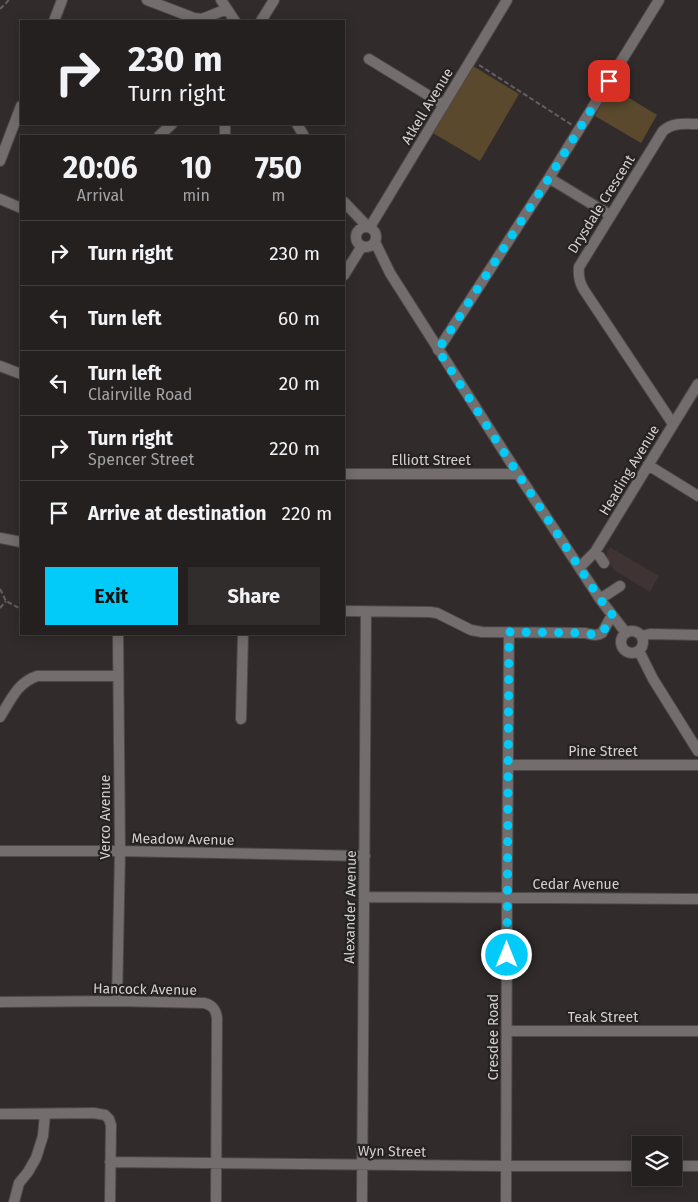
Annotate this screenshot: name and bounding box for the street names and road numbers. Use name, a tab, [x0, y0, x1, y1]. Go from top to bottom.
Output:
street label: Atkell Avenue	[398, 65, 457, 148]
street label: Drysdale Crescent	[564, 151, 639, 257]
street label: Heading Avenue	[596, 422, 663, 519]
street label: Elliott Street	[391, 452, 472, 469]
street label: Pine Street	[568, 743, 639, 760]
street label: Verco Avenue	[97, 775, 114, 859]
street label: Meadow Avenue	[131, 830, 235, 849]
street label: Alexander Avenue	[341, 850, 360, 964]
street label: Cedar Avenue	[533, 876, 619, 893]
street label: Hancock Avenue	[93, 980, 197, 999]
street label: Cresdee Road	[485, 994, 502, 1080]
street label: Teak Street	[568, 1009, 639, 1026]
street label: Wyn Street	[358, 1142, 427, 1161]

